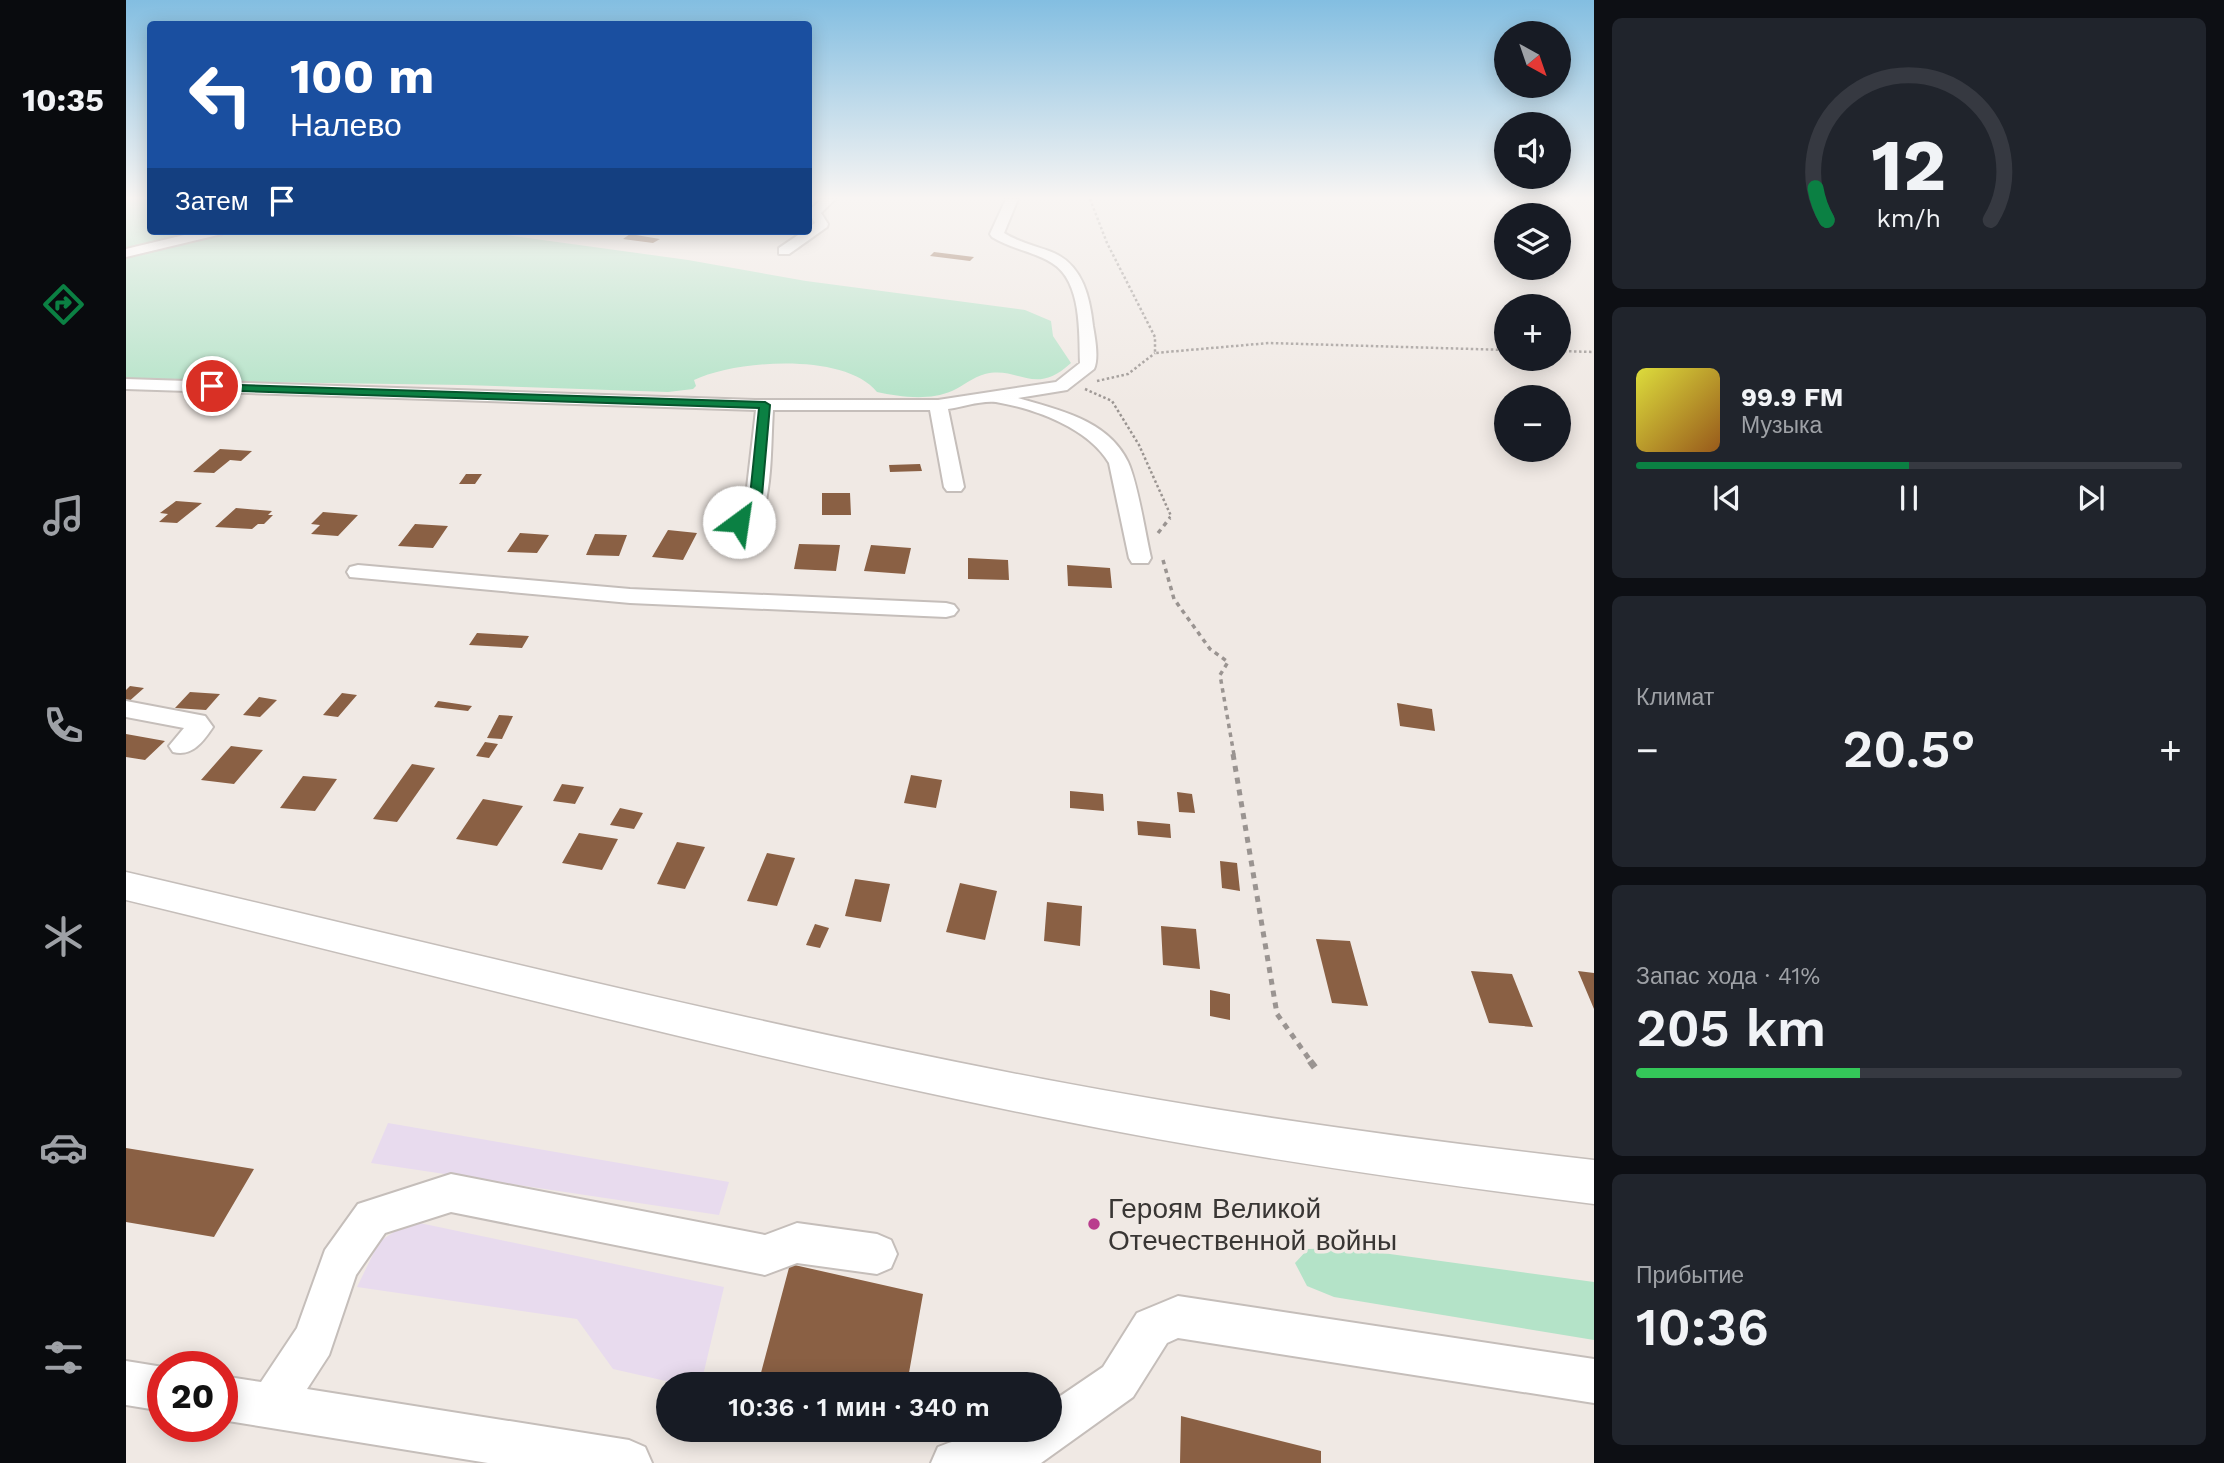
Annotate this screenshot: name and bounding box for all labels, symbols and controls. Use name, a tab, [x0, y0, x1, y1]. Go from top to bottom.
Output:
north arrow	[1494, 21, 1572, 98]
map controls	[1494, 21, 1571, 462]
text: 100 m	[290, 47, 434, 105]
icon: left	[175, 49, 266, 140]
text: 10:35	[22, 81, 104, 119]
text: Налево	[290, 106, 402, 144]
button: sound	[1494, 112, 1571, 189]
text: 12	[1872, 122, 1946, 208]
icon: arrive	[263, 182, 301, 220]
text: Затем	[175, 186, 249, 216]
button: layers	[1494, 203, 1571, 280]
text: km/h	[1877, 203, 1941, 232]
icon: directions	[39, 280, 88, 329]
button: +	[1494, 294, 1571, 371]
pin	[182, 356, 242, 416]
icon: arrive	[193, 367, 231, 405]
text: 99.9 FM	[1741, 382, 1843, 412]
button: −	[1494, 385, 1571, 462]
text: Музыка	[1741, 412, 1822, 439]
icon: previous	[1708, 479, 1746, 517]
icon: pause	[1890, 479, 1928, 517]
icon: next	[2072, 479, 2110, 517]
position arrow	[702, 485, 776, 559]
icon: music	[39, 491, 88, 540]
text: Климат	[1636, 684, 1714, 711]
icon: phone	[39, 701, 88, 750]
text: 20.5°	[1843, 719, 1975, 780]
text: −	[1636, 728, 1659, 772]
text: +	[2159, 728, 2182, 772]
icon: climate	[39, 912, 88, 961]
text: Запас хода · 41%	[1636, 963, 1820, 990]
text: 205 km	[1636, 998, 1826, 1059]
icon: car	[39, 1123, 88, 1172]
place label: Героям Великой Отечественной войны	[1108, 1192, 1397, 1257]
marker: Героям Великой Отечественной войны	[1086, 1216, 1102, 1232]
text: Прибытие	[1636, 1262, 1744, 1289]
text: 10:36	[1636, 1297, 1769, 1358]
icon: filters	[39, 1333, 88, 1382]
speed limit sign: 20	[147, 1351, 238, 1442]
text: 10:36 · 1 мин · 340 m	[728, 1392, 990, 1422]

